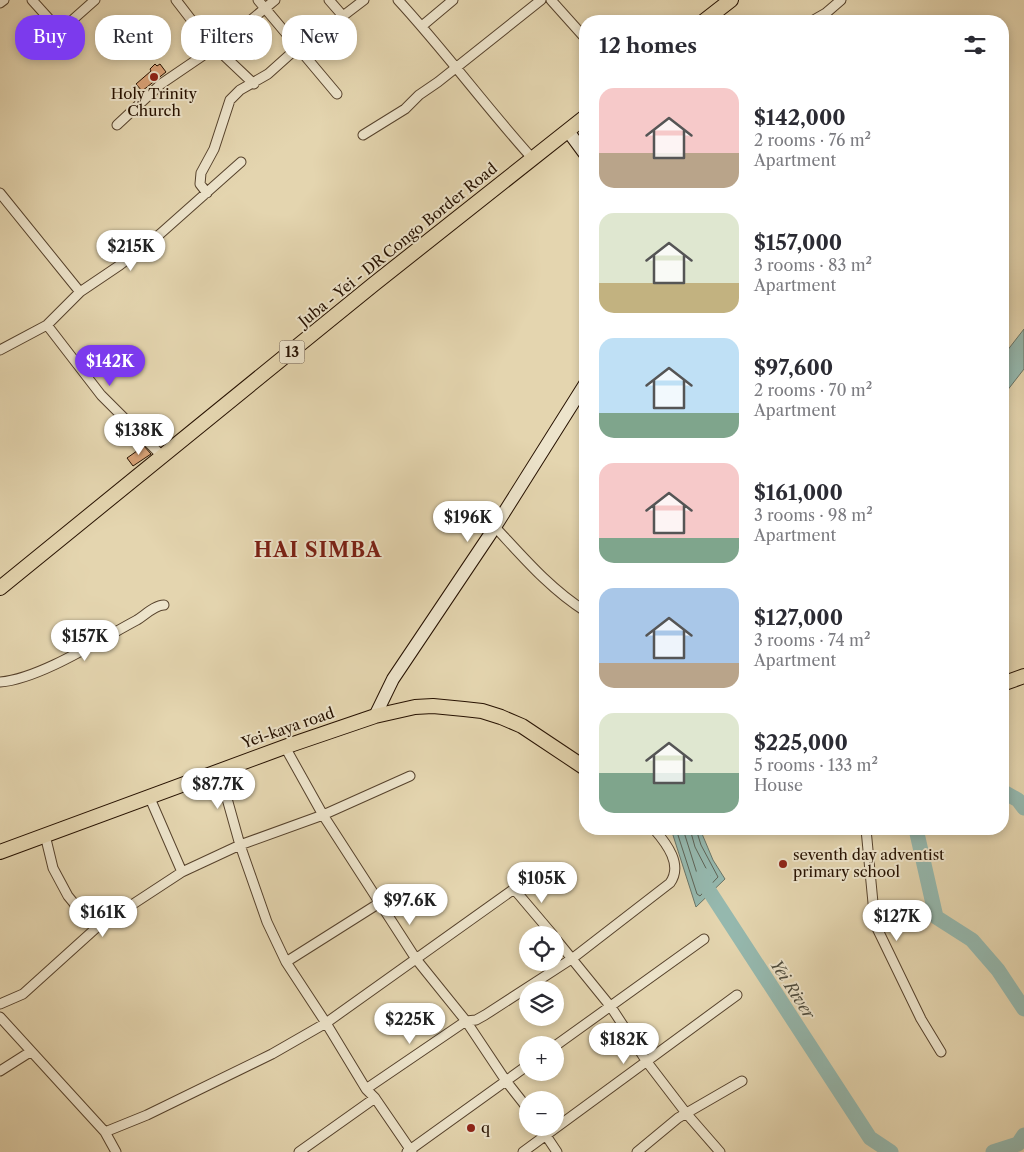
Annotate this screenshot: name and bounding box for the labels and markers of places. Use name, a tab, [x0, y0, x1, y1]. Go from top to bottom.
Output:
marker: Holy Trinity Church	[148, 71, 160, 83]
place label: Holy Trinity Church	[111, 84, 198, 120]
pin: $215K	[96, 230, 166, 272]
pin: $142K	[75, 344, 145, 387]
pin: $138K	[104, 414, 174, 456]
pin: $196K	[433, 500, 503, 543]
pin: $157K	[50, 620, 120, 662]
pin: $87.7K	[177, 768, 259, 810]
place label: seventh day adventist primary school	[793, 845, 945, 881]
marker: seventh day adventist primary school	[777, 858, 789, 870]
pin: $105K	[507, 862, 577, 904]
pin: $97.6K	[369, 884, 451, 926]
pin: $161K	[68, 896, 138, 938]
pin: $127K	[862, 900, 932, 942]
pin: $225K	[375, 1002, 445, 1045]
pin: $182K	[589, 1022, 659, 1065]
place label: q	[481, 1118, 490, 1137]
marker: q	[465, 1122, 477, 1134]

